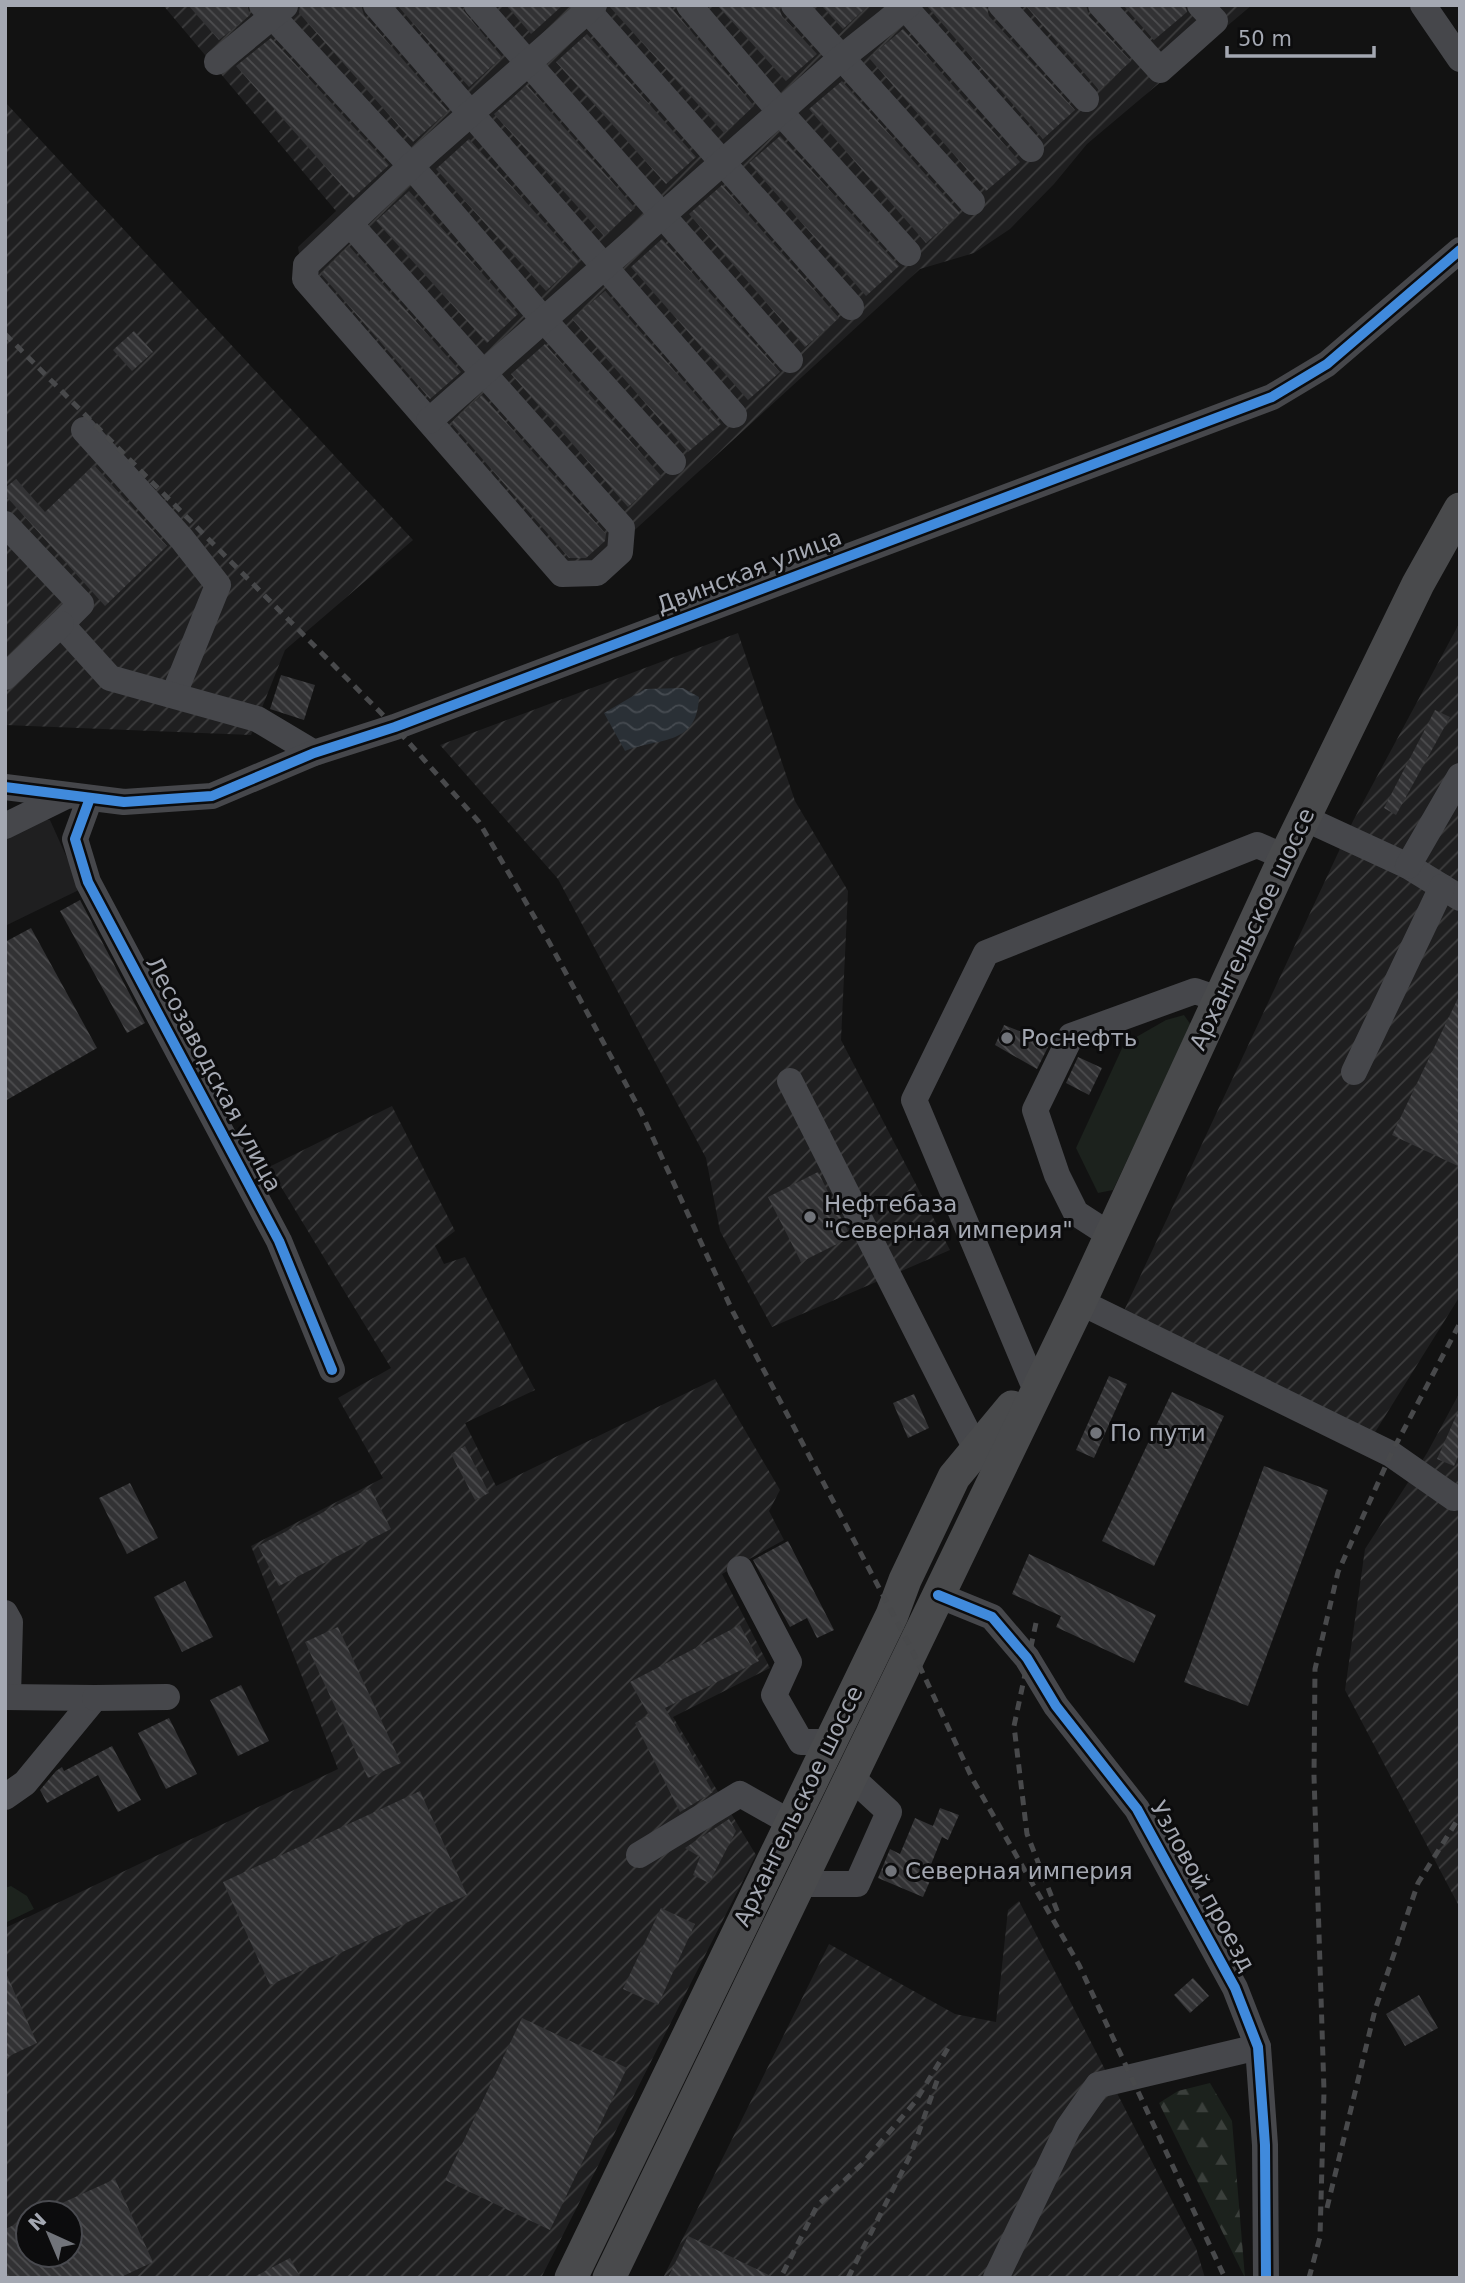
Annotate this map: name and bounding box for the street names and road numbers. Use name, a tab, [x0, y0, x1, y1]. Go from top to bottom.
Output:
street label: Двинская улица	[653, 524, 845, 618]
street label: Архангельское шоссе	[1184, 804, 1320, 1054]
street label: Лесозаводская улица	[141, 952, 287, 1196]
street label: Архангельское шоссе	[728, 1682, 868, 1930]
street label: Узловой проезд	[1145, 1796, 1261, 1976]

